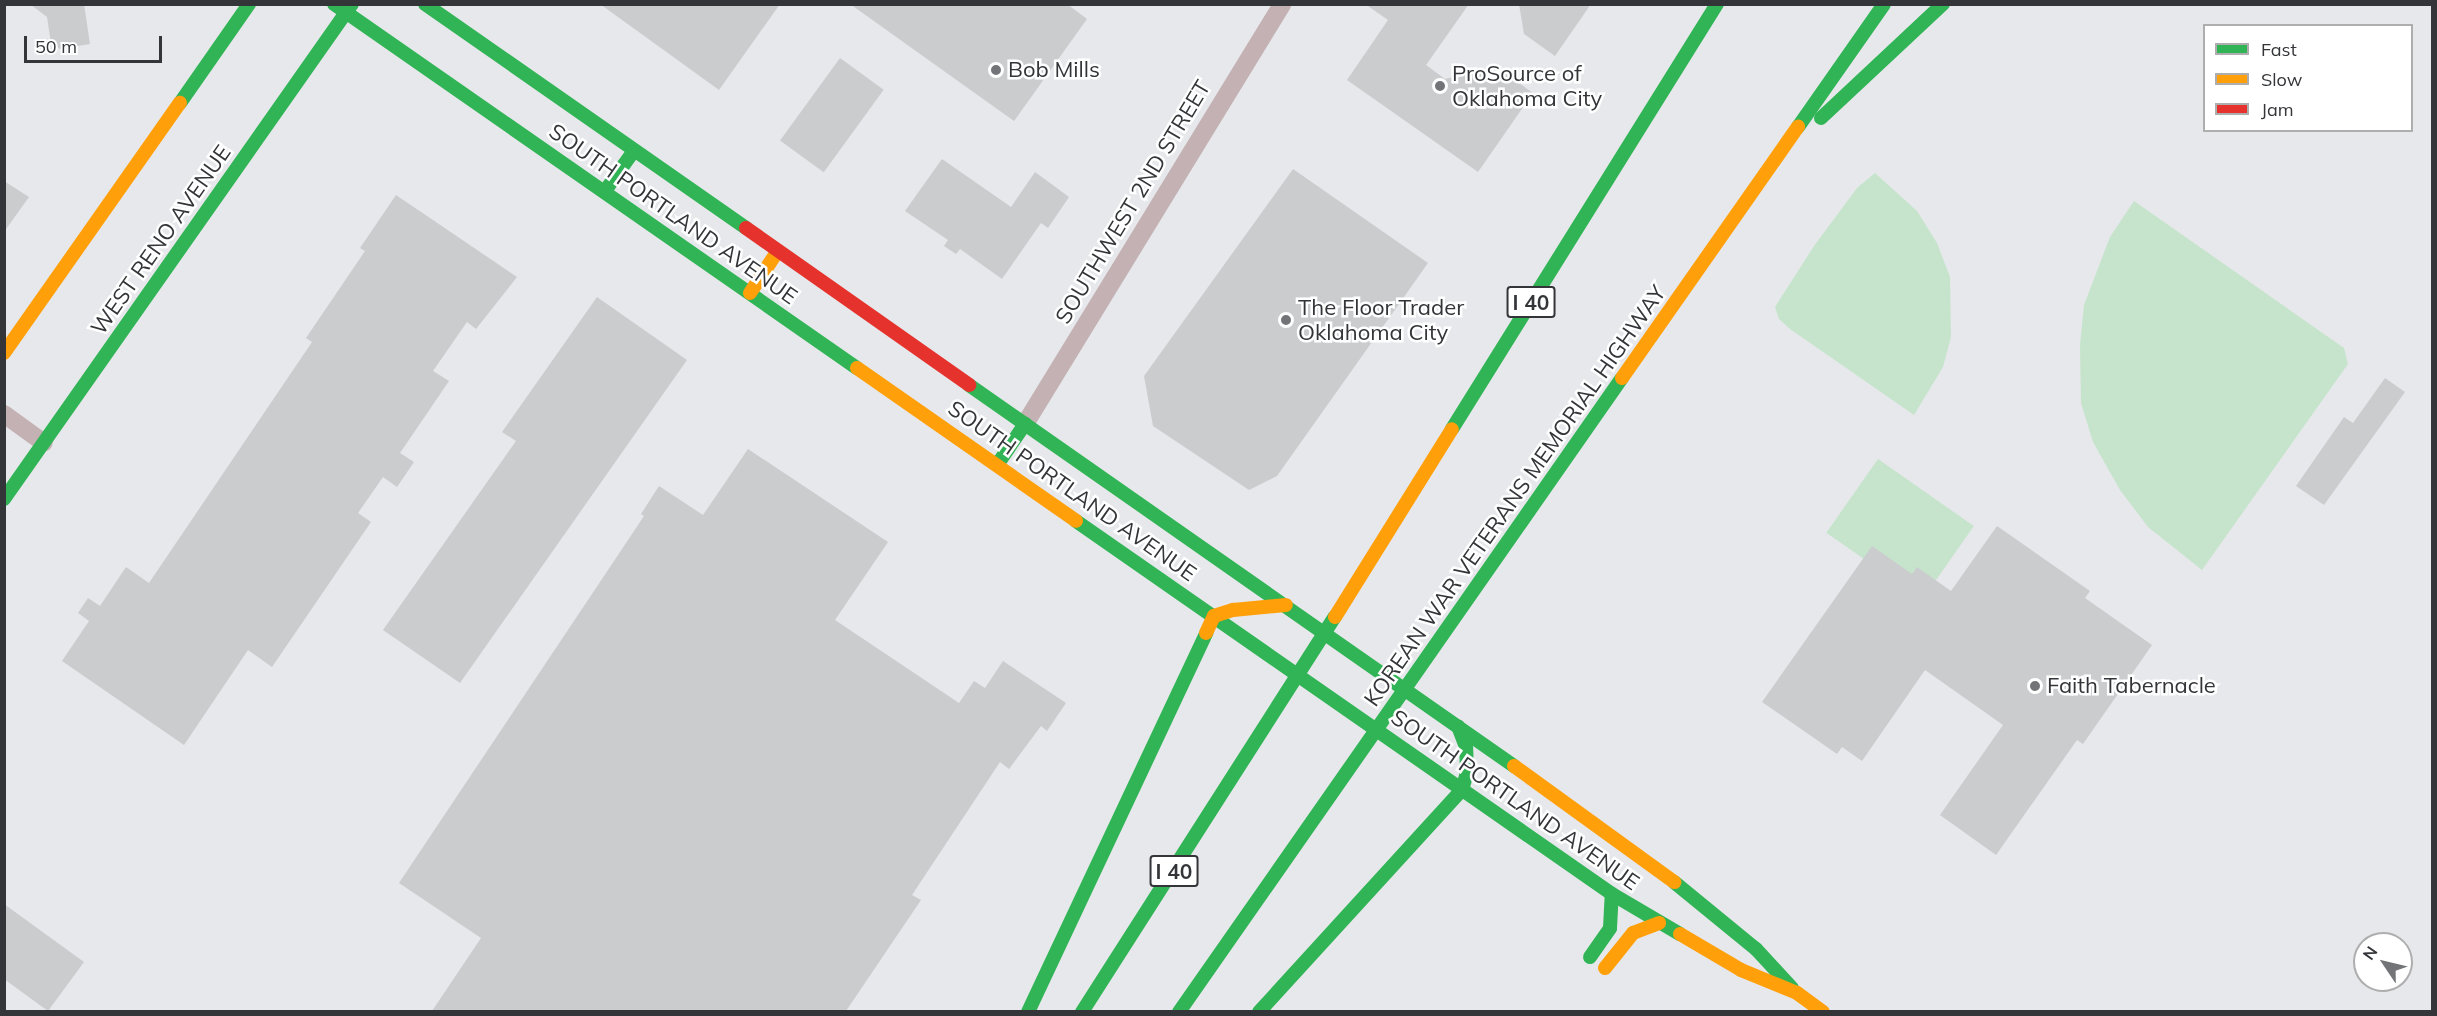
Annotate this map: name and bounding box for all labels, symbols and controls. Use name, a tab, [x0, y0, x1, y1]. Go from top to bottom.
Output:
scale bar	[27, 24, 165, 62]
legend	[2203, 24, 2413, 132]
text: 50 m	[35, 35, 77, 58]
text: Fast	[2261, 38, 2297, 61]
place label: Bob Mills	[1008, 57, 1100, 83]
place label: ProSource of Oklahoma City	[1452, 60, 1602, 112]
marker: Bob Mills	[989, 63, 1003, 77]
text: Slow	[2261, 68, 2302, 91]
street label: SOUTHWEST 2ND STREET	[1050, 76, 1216, 328]
marker: ProSource of Oklahoma City	[1433, 79, 1447, 93]
text: Jam	[2261, 98, 2294, 121]
street label: SOUTH PORTLAND AVENUE	[544, 118, 802, 310]
street label: WEST RENO AVENUE	[85, 140, 237, 340]
street label: KOREAN WAR VETERANS MEMORIAL HIGHWAY	[1359, 281, 1671, 711]
road number: I 40	[1506, 284, 1556, 320]
place label: The Floor Trader Oklahoma City	[1298, 294, 1464, 346]
marker: The Floor Trader Oklahoma City	[1279, 313, 1293, 327]
street label: SOUTH PORTLAND AVENUE	[943, 395, 1201, 587]
place label: Faith Tabernacle	[2047, 673, 2216, 699]
marker: Faith Tabernacle	[2028, 679, 2042, 693]
street label: SOUTH PORTLAND AVENUE	[1386, 704, 1644, 896]
road number: I 40	[1148, 853, 1200, 889]
north arrow	[2353, 932, 2413, 992]
text: N	[2358, 942, 2382, 964]

